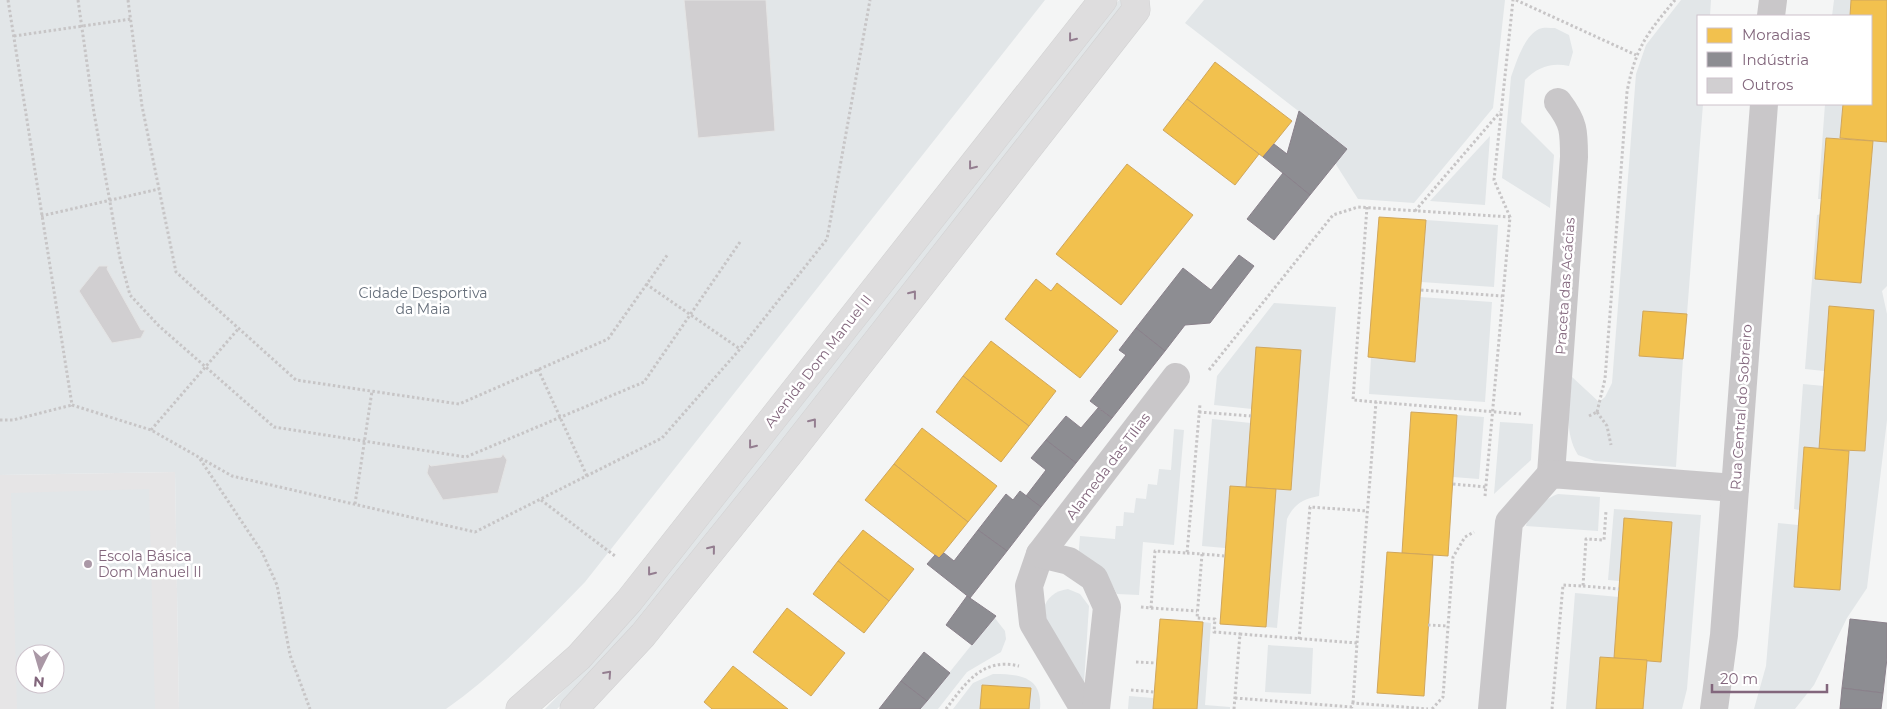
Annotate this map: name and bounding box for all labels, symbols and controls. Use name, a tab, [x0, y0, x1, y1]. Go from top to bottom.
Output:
legend	[1697, 15, 1872, 105]
text: Moradias	[1742, 25, 1810, 44]
one-way arrow	[1070, 32, 1078, 41]
text: Indústria	[1742, 50, 1809, 69]
text: Outros	[1742, 75, 1793, 94]
one-way arrow	[969, 160, 977, 169]
street label: Praceta das Acácias	[1551, 217, 1579, 355]
park label: Cidade Desportiva da Maia	[358, 284, 488, 318]
street label: Avenida Dom Manuel II	[760, 291, 876, 431]
one-way arrow	[908, 291, 916, 300]
street label: Rua Central do Sobreiro	[1726, 323, 1756, 490]
street label: Alameda das Tílias	[1062, 409, 1154, 523]
one-way arrow	[808, 419, 816, 428]
one-way arrow	[749, 439, 758, 449]
one-way arrow	[707, 546, 715, 555]
place label: Escola Básica Dom Manuel II	[98, 547, 202, 581]
marker: Escola Básica Dom Manuel II	[82, 558, 94, 570]
one-way arrow	[649, 566, 657, 575]
north arrow	[15, 644, 65, 694]
scale bar	[1712, 662, 1827, 694]
text: 20 m	[1720, 669, 1758, 688]
one-way arrow	[602, 670, 611, 679]
text: N	[32, 672, 45, 691]

